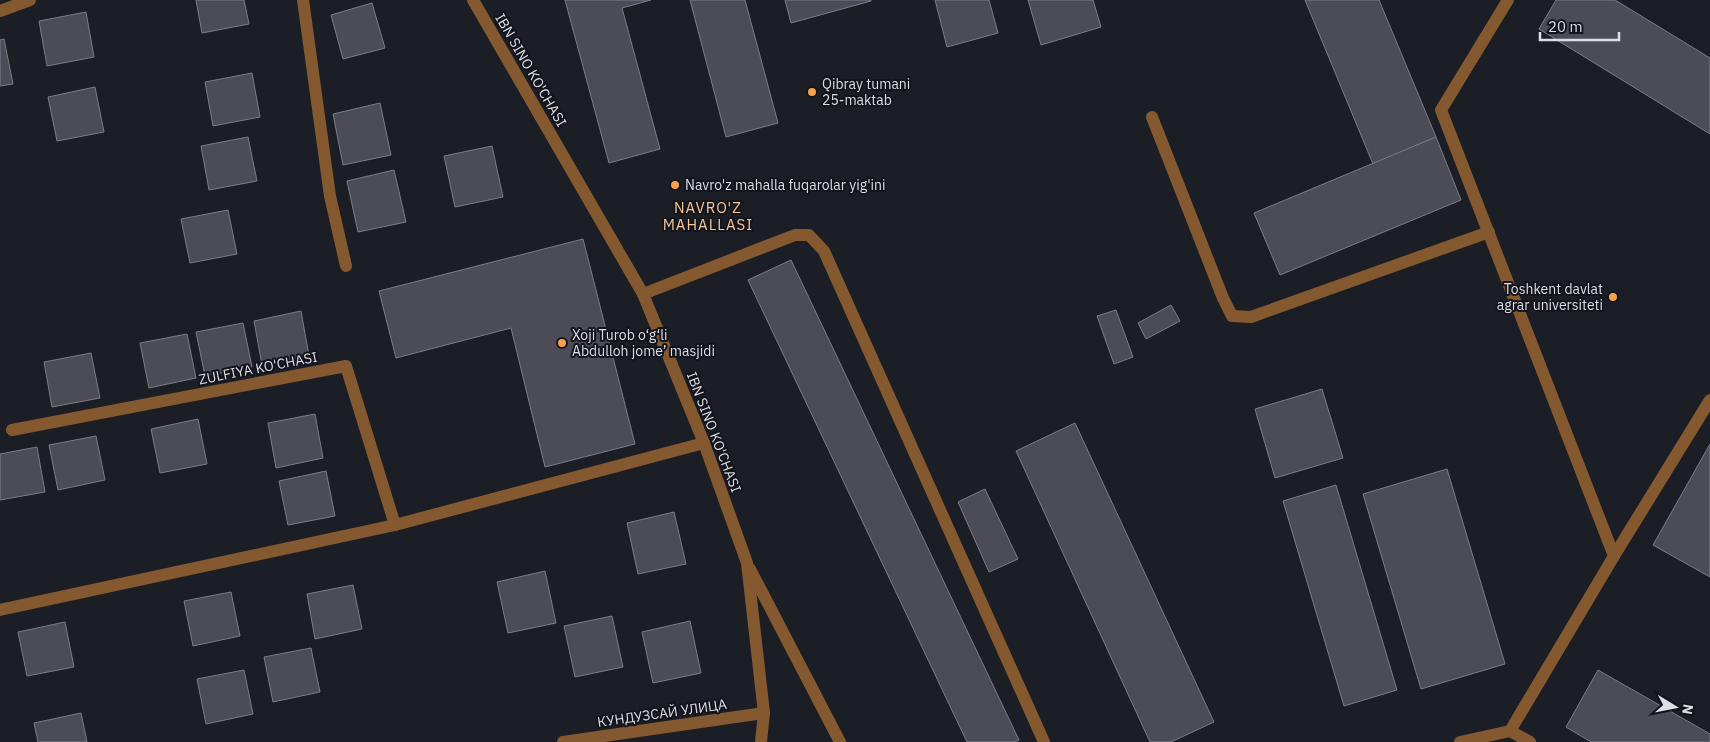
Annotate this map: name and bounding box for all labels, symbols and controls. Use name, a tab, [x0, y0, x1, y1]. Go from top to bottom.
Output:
street label: IBN SINO KO'CHASI	[491, 10, 571, 130]
scale bar	[1540, 10, 1619, 42]
text: 20 m	[1548, 17, 1583, 36]
place label: Qibray tumani 25-maktab	[822, 75, 910, 109]
marker: Qibray tumani 25-maktab	[806, 86, 818, 98]
place label: Navro'z mahalla fuqarolar yig'ini	[685, 176, 886, 194]
marker: Navro'z mahalla fuqarolar yig'ini	[669, 179, 681, 191]
district label: NAVRO'Z MAHALLASI	[663, 198, 753, 234]
place label: Toshkent davlat agrar universiteti	[1497, 280, 1603, 314]
marker: Toshkent davlat agrar universiteti	[1607, 291, 1619, 303]
place label: Xoji Turob o‘g‘li Abdulloh jome’ masjidi	[572, 326, 715, 360]
marker: Xoji Turob o‘g‘li Abdulloh jome’ masjidi	[556, 337, 568, 349]
street label: ZULFIYA KO'CHASI	[197, 348, 319, 388]
street label: IBN SINO KO'CHASI	[683, 369, 745, 495]
north arrow	[1650, 682, 1700, 732]
street label: КУНДУЗСАЙ УЛИЦА	[596, 694, 728, 731]
text: N	[1678, 703, 1698, 716]

